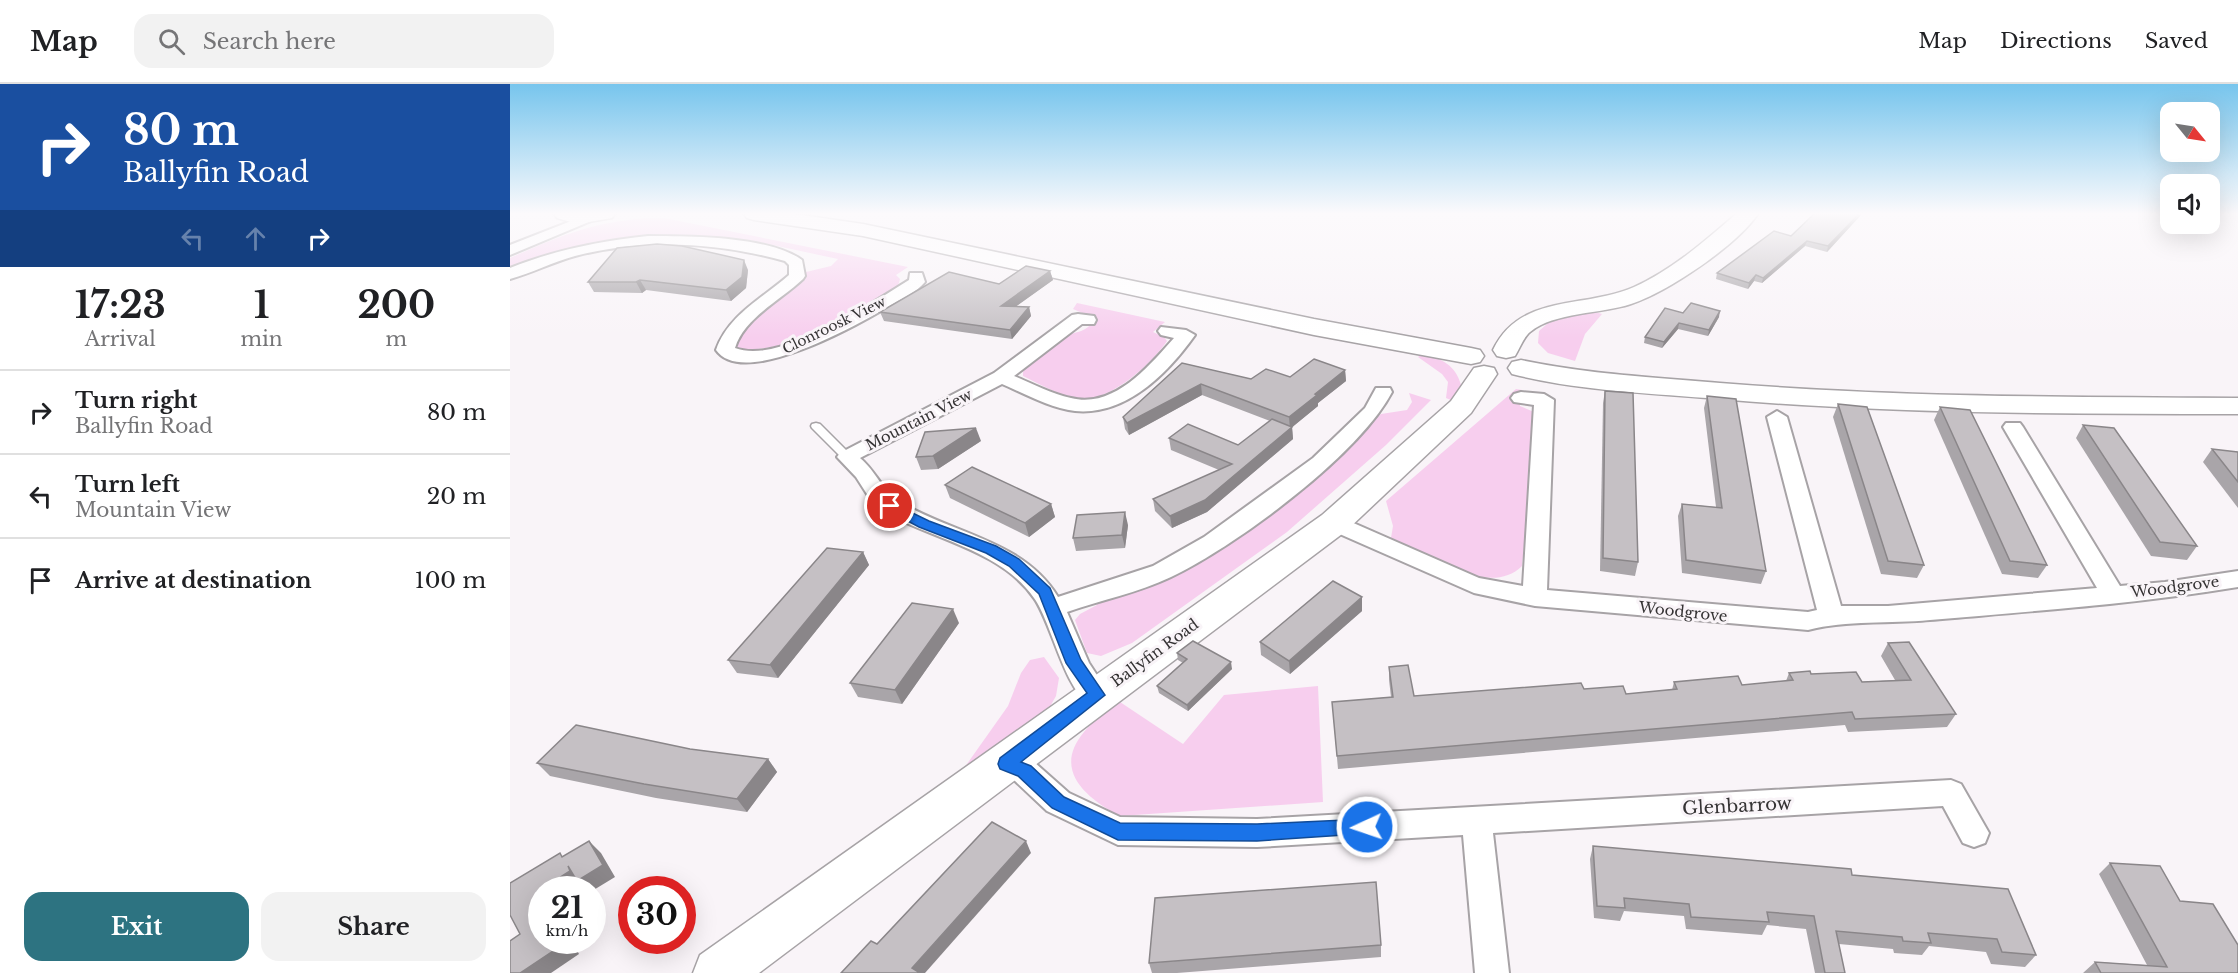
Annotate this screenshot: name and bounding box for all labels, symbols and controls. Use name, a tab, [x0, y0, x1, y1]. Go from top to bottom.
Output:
search box	[134, 14, 554, 68]
text: Map	[30, 24, 98, 59]
icon: search	[155, 25, 188, 58]
text: Search here	[203, 28, 336, 55]
text: Map	[1918, 28, 1967, 54]
text: Directions	[2000, 28, 2112, 54]
text: Saved	[2145, 28, 2208, 54]
north arrow	[2160, 102, 2220, 162]
map controls	[2160, 102, 2220, 234]
text: 80 m	[123, 104, 239, 156]
icon: right	[24, 108, 102, 186]
text: Ballyfin Road	[123, 156, 309, 189]
button: sound	[2160, 174, 2220, 234]
icon: left	[176, 222, 209, 255]
icon: ahead	[239, 222, 272, 255]
icon: right	[302, 222, 335, 255]
text: 17:23	[75, 283, 166, 328]
text: 1	[254, 283, 269, 328]
text: 200	[357, 283, 435, 328]
street label: Clonroosk View	[779, 292, 889, 358]
text: Arrival	[85, 327, 156, 351]
text: min	[241, 327, 283, 351]
text: m	[386, 327, 407, 351]
street label: Mountain View	[862, 384, 975, 455]
text: Turn right	[75, 387, 197, 414]
icon: right	[24, 396, 57, 429]
text: 80 m	[427, 399, 486, 426]
text: Ballyfin Road	[75, 414, 213, 438]
text: Turn left	[75, 471, 180, 498]
icon: left	[24, 480, 57, 513]
pin	[864, 480, 915, 531]
text: 20 m	[427, 483, 486, 510]
icon: arrive	[873, 489, 906, 522]
text: Mountain View	[75, 498, 231, 522]
icon: arrive	[24, 564, 57, 597]
text: Arrive at destination	[75, 567, 312, 594]
text: 100 m	[415, 567, 486, 594]
street label: Woodgrove	[2129, 572, 2220, 601]
street label: Woodgrove	[1637, 597, 1728, 626]
street label: Ballyfin Road	[1107, 615, 1202, 691]
street label: Glenbarrow	[1682, 792, 1793, 820]
position arrow	[1335, 795, 1399, 859]
speed limit sign: 30	[618, 876, 696, 954]
text: 21	[551, 889, 583, 926]
button: Exit	[24, 892, 249, 961]
button: Share	[261, 892, 486, 961]
text: km/h	[546, 921, 588, 940]

